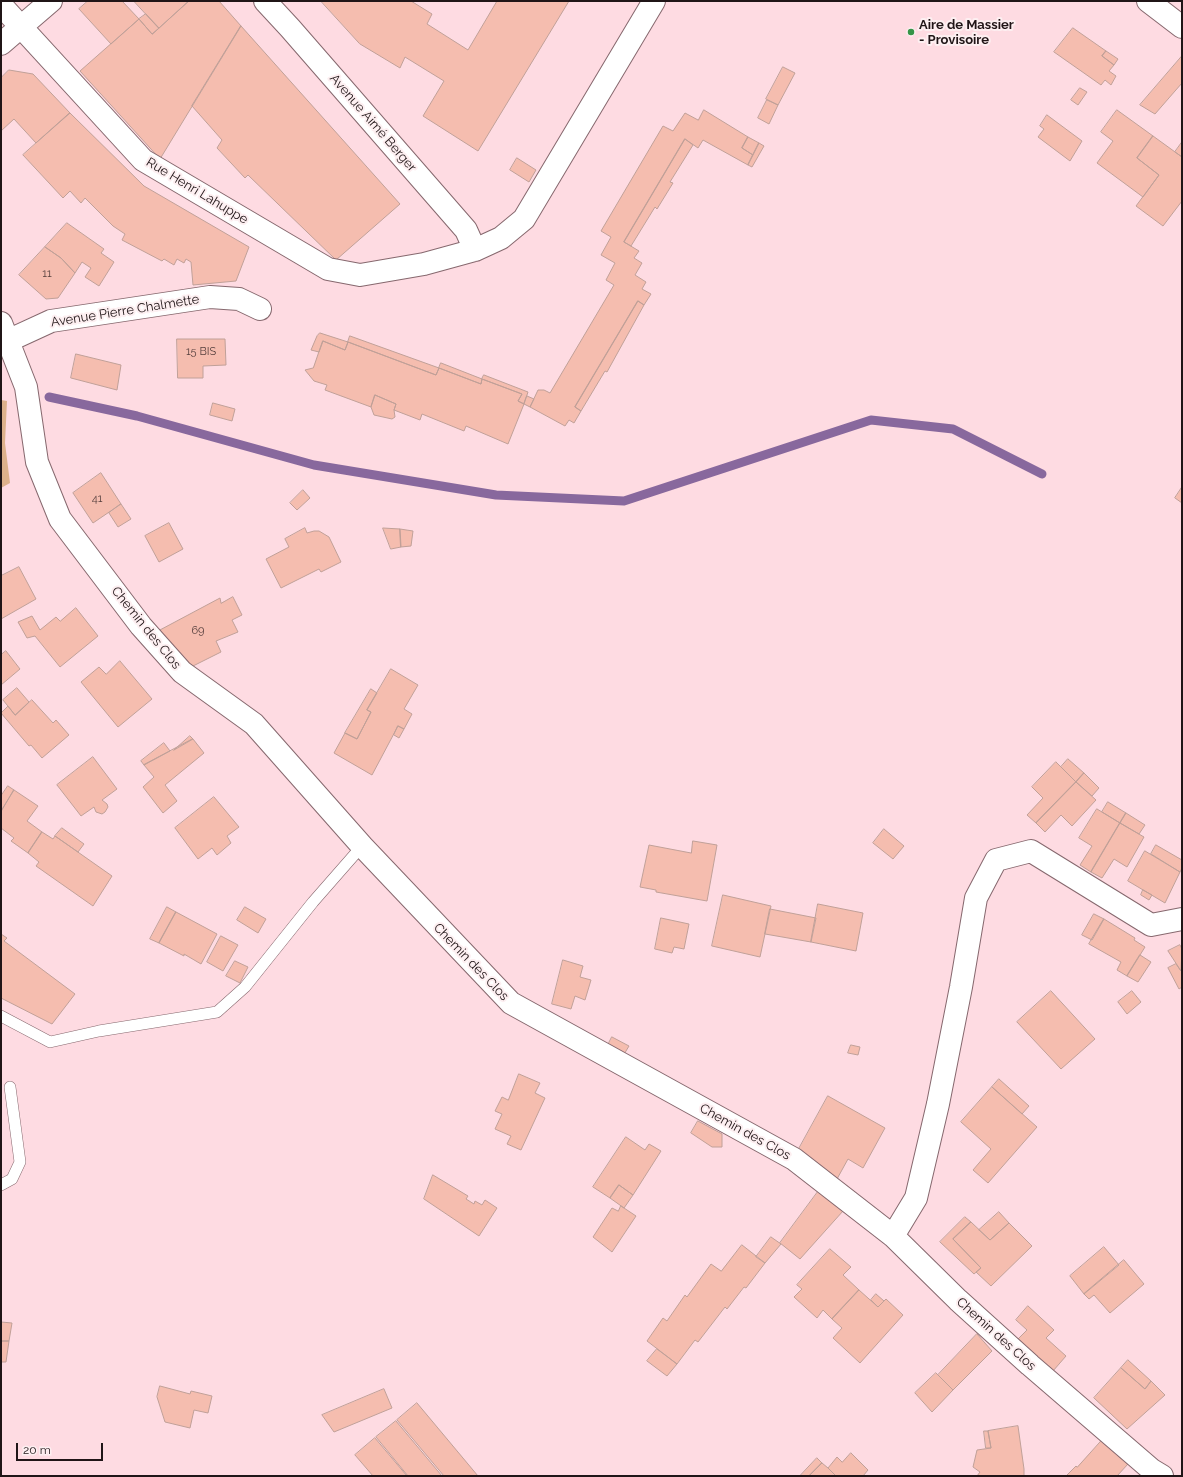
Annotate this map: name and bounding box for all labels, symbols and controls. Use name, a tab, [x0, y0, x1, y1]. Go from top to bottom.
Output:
place label: Aire de Massier - Provisoire	[919, 17, 1014, 48]
marker: Aire de Massier - Provisoire	[906, 27, 916, 37]
street label: Avenue Aimé Berger	[326, 71, 420, 175]
street label: Rue Henri Lahuppe	[143, 154, 251, 228]
house number: 11	[42, 267, 52, 281]
street label: Avenue Pierre Chalmette	[50, 292, 200, 330]
house number: 15 BIS	[186, 345, 216, 359]
house number: 41	[92, 492, 102, 506]
street label: Chemin des Clos	[108, 584, 184, 672]
house number: 69	[191, 624, 205, 638]
street label: Chemin des Clos	[430, 920, 512, 1004]
street label: Chemin des Clos	[697, 1101, 793, 1163]
street label: Chemin des Clos	[953, 1294, 1039, 1374]
scale bar	[18, 1435, 105, 1461]
text: 20 m	[23, 1443, 51, 1457]

